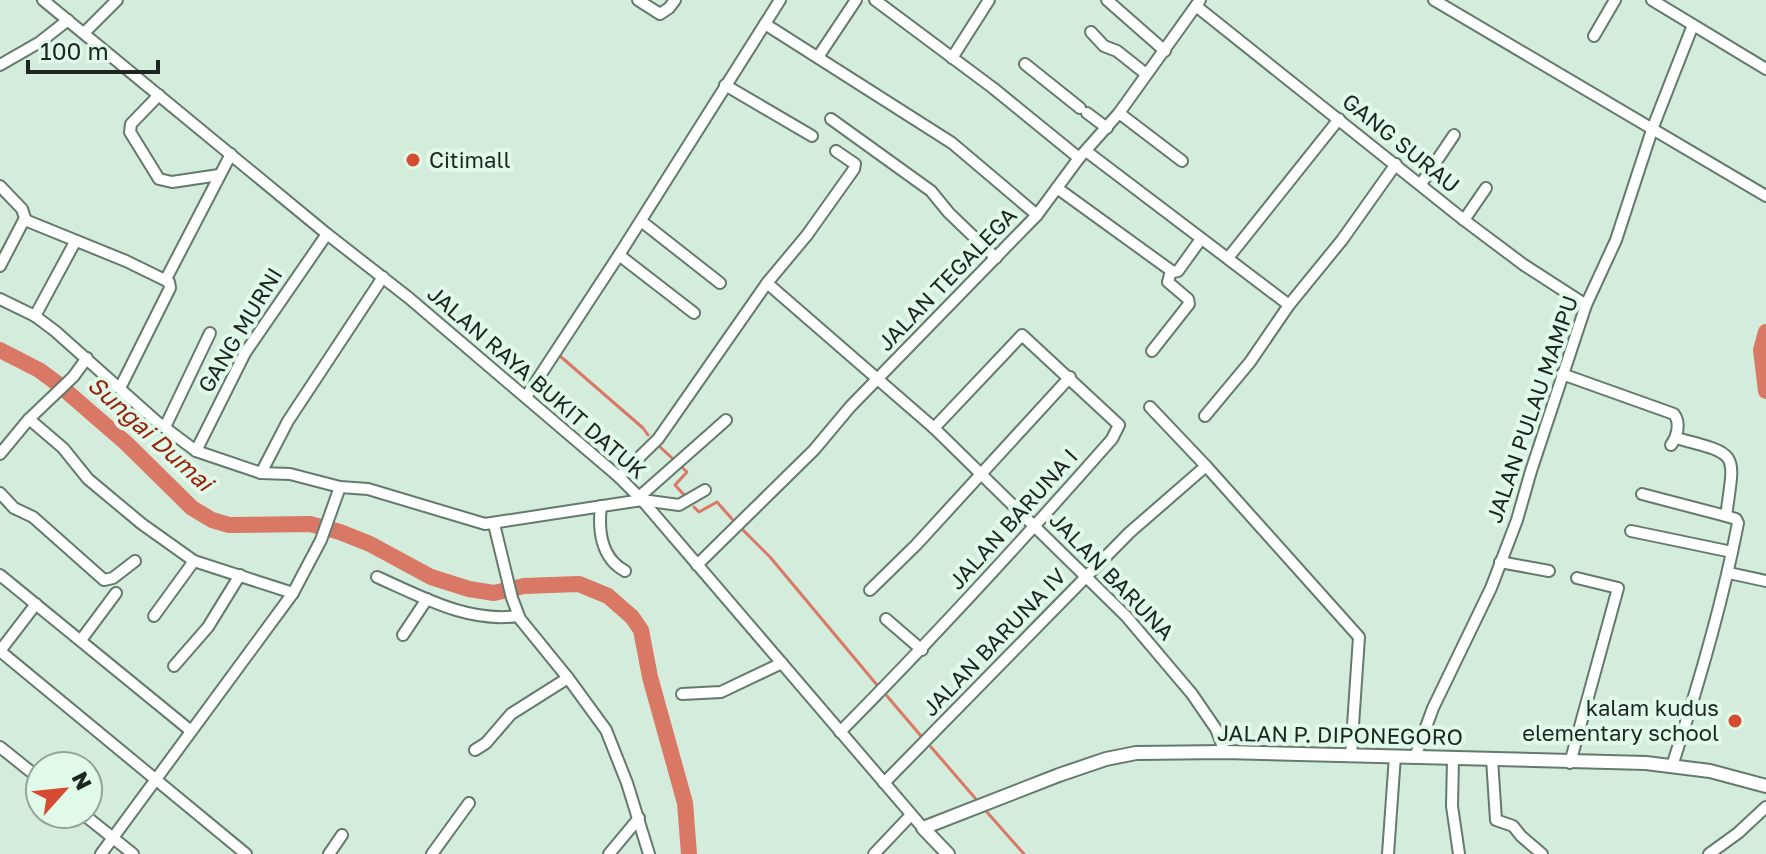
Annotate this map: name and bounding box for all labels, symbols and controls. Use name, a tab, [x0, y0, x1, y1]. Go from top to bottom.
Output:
scale bar	[28, 24, 158, 74]
text: 100 m	[40, 36, 109, 65]
street label: GANG SURAU	[1337, 87, 1465, 198]
place label: Citimall	[429, 146, 511, 173]
marker: Citimall	[404, 151, 422, 169]
street label: JALAN TEGALEGA	[871, 201, 1022, 356]
street label: GANG MURNI	[192, 262, 287, 397]
street label: JALAN RAYA BUKIT DATUK	[422, 279, 652, 484]
street label: JALAN PULAU MAMPU	[1480, 292, 1583, 526]
water label: Sungai Dumai	[82, 369, 221, 499]
street label: JALAN BARUNA I	[942, 443, 1083, 595]
street label: JALAN BARUNA	[1044, 506, 1181, 646]
street label: JALAN BARUNA IV	[916, 562, 1071, 721]
place label: kalam kudus elementary school	[1522, 694, 1719, 746]
marker: kalam kudus elementary school	[1726, 712, 1744, 730]
street label: JALAN P. DIPONEGORO	[1217, 719, 1463, 750]
north arrow	[24, 750, 104, 830]
text: N	[66, 767, 98, 794]

